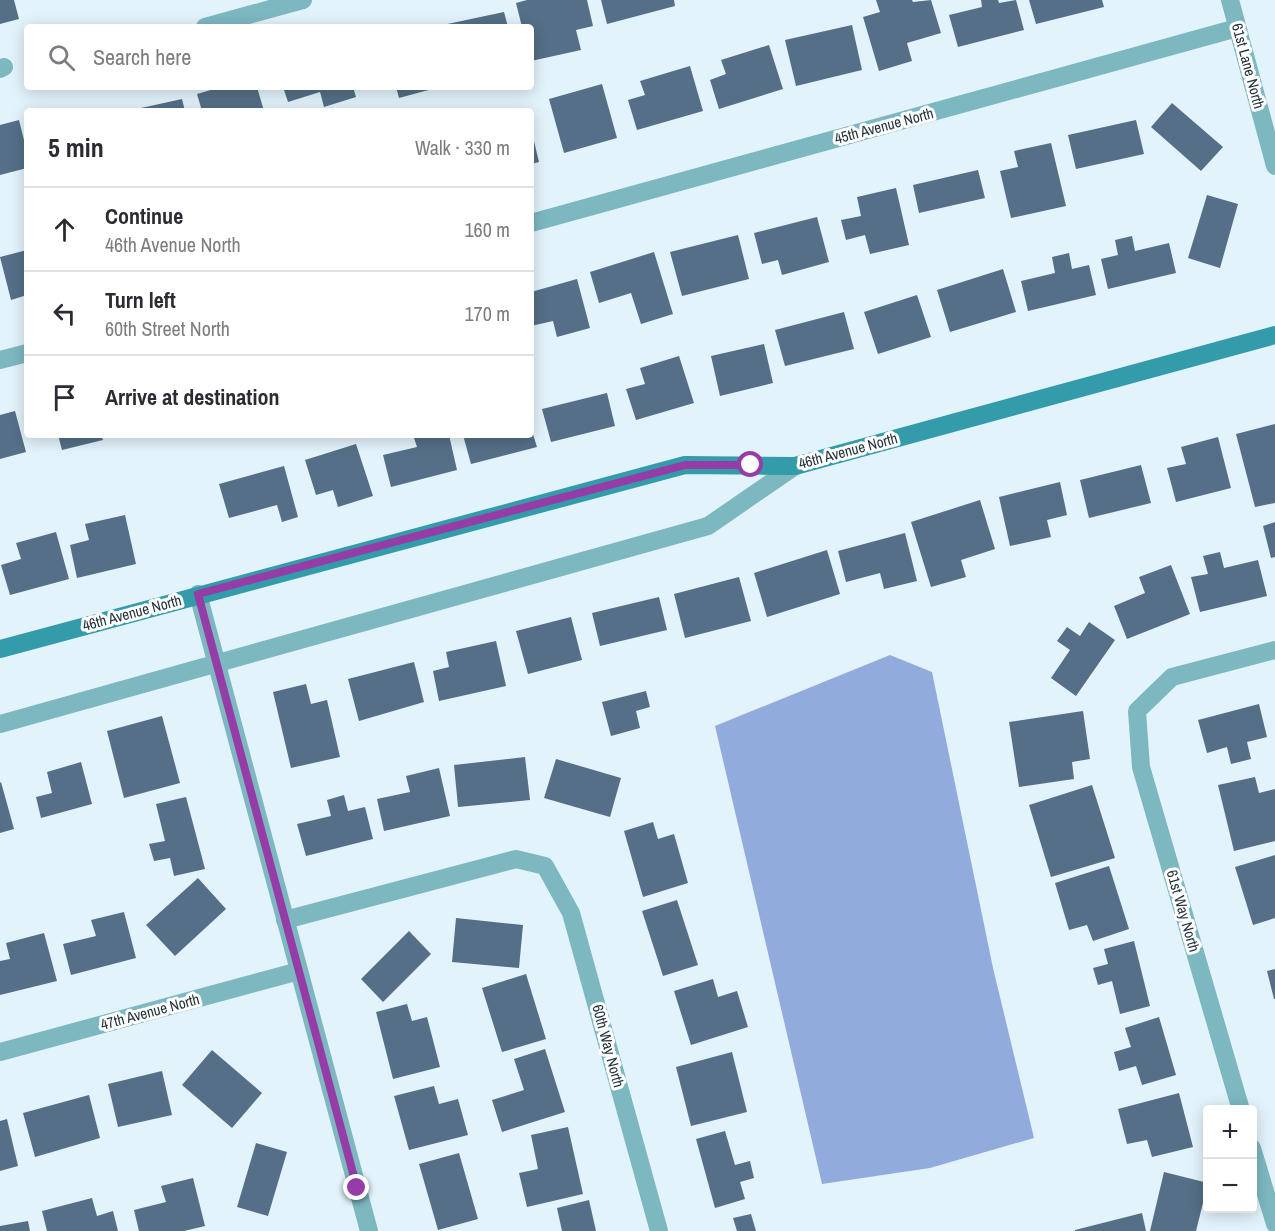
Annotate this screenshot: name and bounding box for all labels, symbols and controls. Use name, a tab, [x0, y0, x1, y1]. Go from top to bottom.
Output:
street label: 61st Lane North	[1227, 21, 1270, 111]
search box	[24, 24, 534, 90]
icon: search	[45, 41, 78, 74]
text: Search here	[93, 42, 191, 72]
street label: 45th Avenue North	[832, 102, 936, 149]
text: 5 min	[48, 130, 104, 165]
text: Walk · 330 m	[415, 134, 510, 161]
text: Continue	[105, 201, 183, 231]
icon: ahead	[48, 213, 81, 246]
text: 160 m	[464, 216, 510, 243]
text: 46th Avenue North	[105, 231, 241, 258]
text: Turn left	[105, 285, 176, 315]
icon: left	[48, 297, 81, 330]
text: 170 m	[464, 300, 510, 327]
text: 60th Street North	[105, 315, 230, 342]
icon: arrive	[48, 381, 81, 414]
text: Arrive at destination	[105, 382, 279, 412]
street label: 46th Avenue North	[796, 427, 900, 474]
route start	[737, 451, 763, 477]
street label: 46th Avenue North	[80, 589, 184, 636]
street label: 61st Way North	[1162, 867, 1205, 954]
street label: 47th Avenue North	[98, 988, 202, 1035]
street label: 60th Way North	[587, 1002, 630, 1090]
map controls	[1203, 1105, 1257, 1213]
button: +	[1203, 1105, 1257, 1159]
button: −	[1203, 1159, 1257, 1213]
route end	[343, 1174, 369, 1200]

